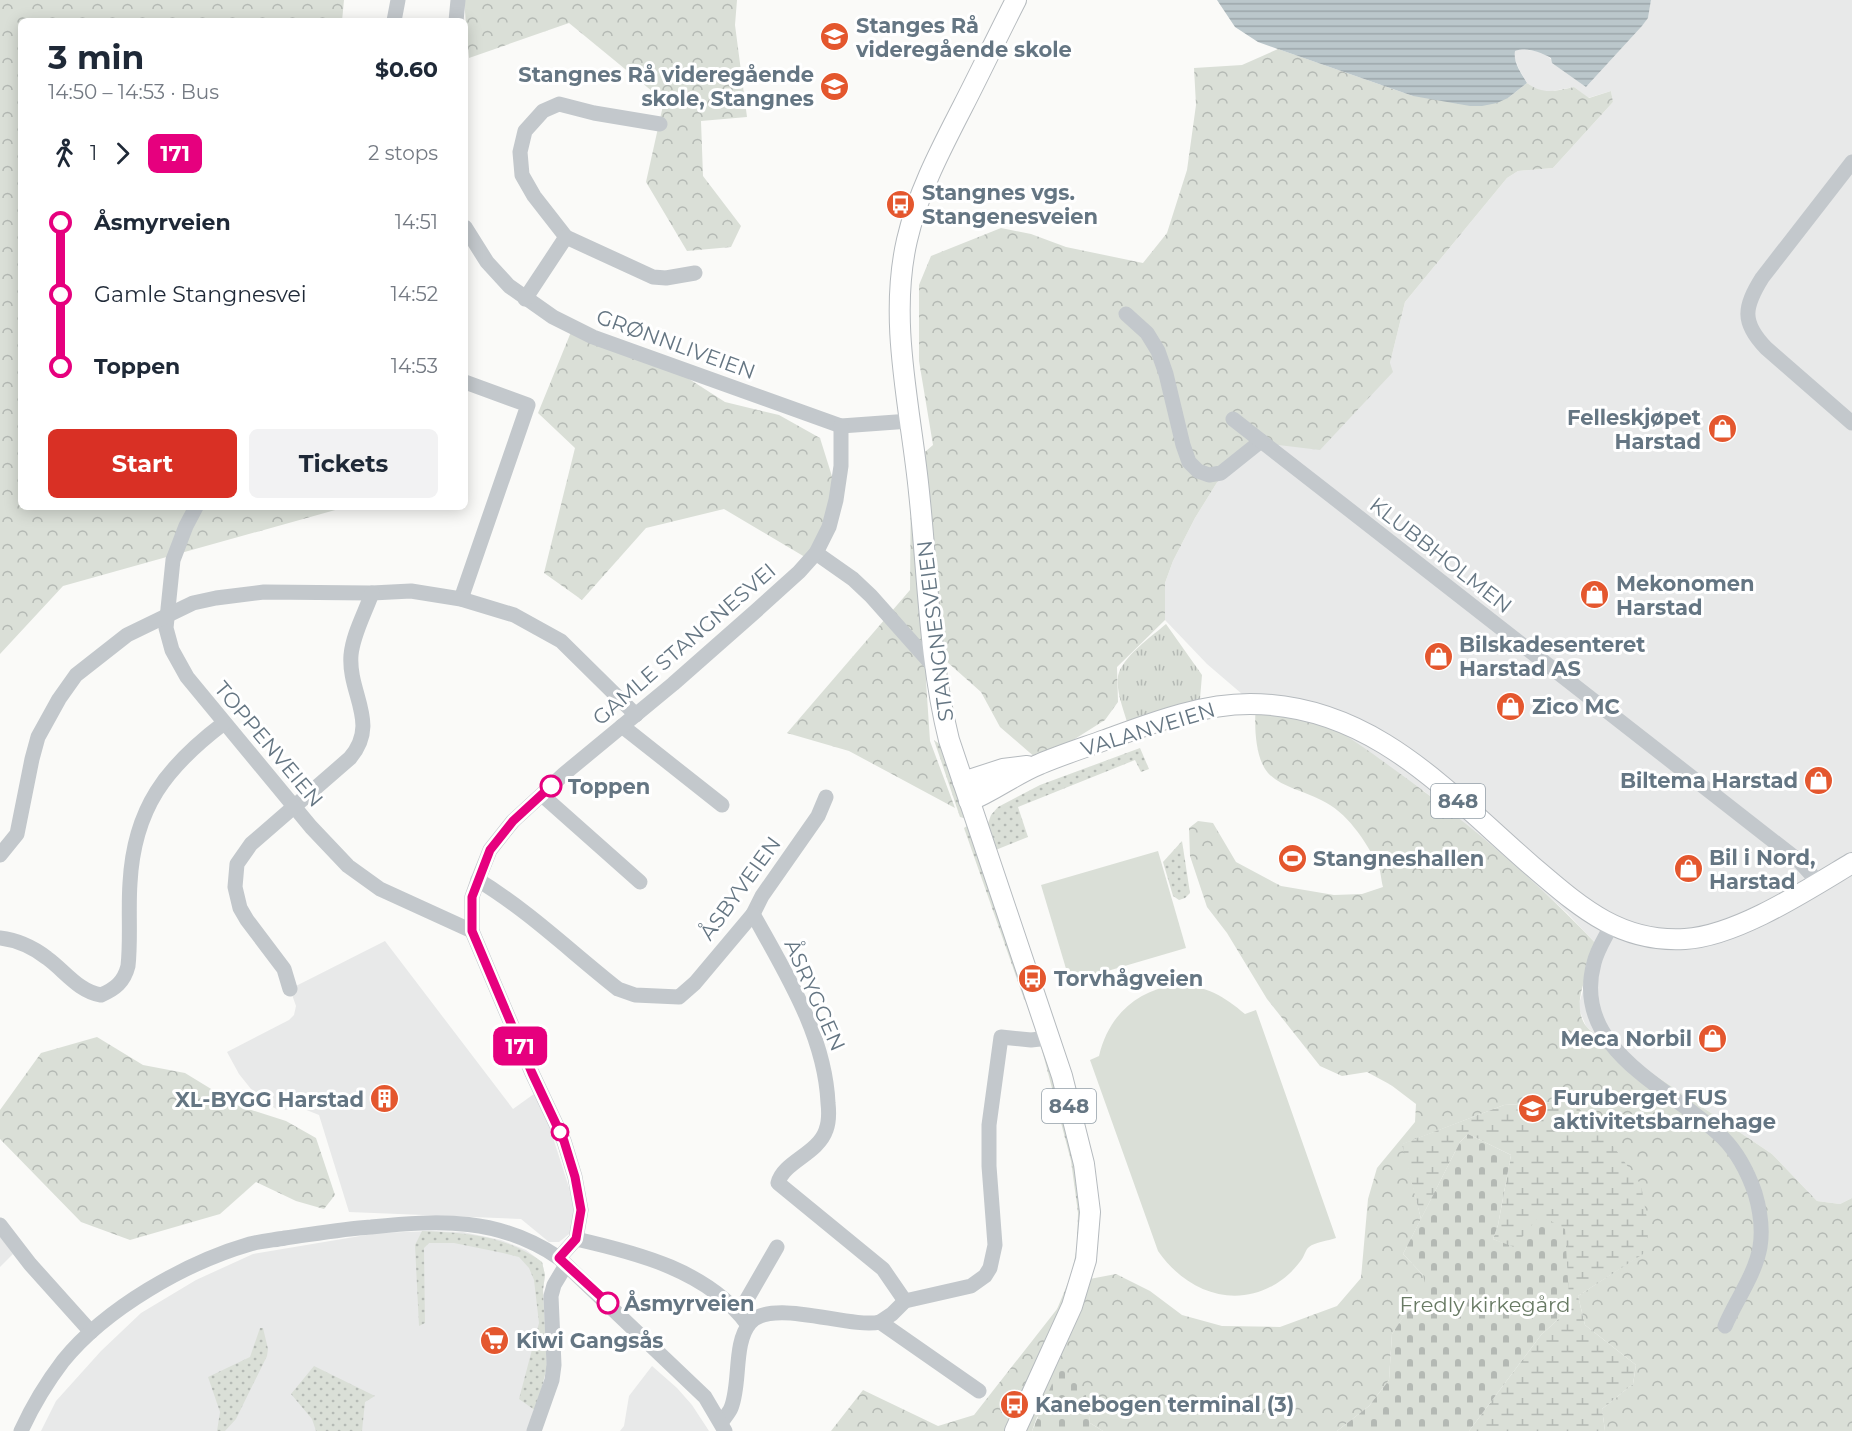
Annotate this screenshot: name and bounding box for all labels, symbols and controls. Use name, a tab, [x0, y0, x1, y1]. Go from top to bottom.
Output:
place label: Stanges Rå videregående skole	[855, 13, 1072, 62]
school or university icon: Stanges Rå videregående skole	[819, 21, 851, 53]
text: 3 min	[48, 37, 144, 77]
text: $0.60	[375, 56, 438, 83]
place label: Stangnes Rå videregående skole, Stangnes	[518, 62, 814, 111]
school or university icon: Stangnes Rå videregående skole, Stangnes	[819, 70, 851, 102]
text: 14:50 – 14:53 · Bus	[48, 80, 219, 104]
icon: walk	[48, 137, 81, 170]
icon: forward	[106, 137, 139, 170]
text: 1	[90, 141, 97, 165]
text: 171	[160, 141, 190, 166]
text: 2 stops	[368, 141, 438, 165]
place label: Stangnes vgs. Stangenesveien	[922, 180, 1098, 229]
bus stop icon: Stangnes vgs. Stangenesveien	[885, 188, 917, 220]
text: Åsmyrveien	[94, 209, 231, 236]
text: 14:51	[395, 210, 438, 234]
text: Gamle Stangnesvei	[94, 281, 307, 308]
text: 14:52	[391, 282, 438, 306]
street label: GRØNNLIVEIEN	[593, 304, 759, 384]
text: Toppen	[94, 353, 180, 380]
text: 14:53	[391, 354, 438, 378]
place label: Felleskjøpet Harstad	[1567, 405, 1701, 454]
shop icon: Felleskjøpet Harstad	[1706, 413, 1738, 445]
button: Start	[48, 429, 237, 498]
button: Tickets	[249, 429, 438, 498]
street label: KLUBBHOLMEN	[1365, 492, 1517, 618]
street label: STANGNESVEIEN	[911, 539, 959, 723]
street label: GAMLE STANGNESVEI	[587, 558, 781, 730]
place label: Mekonomen Harstad	[1616, 571, 1755, 620]
shop icon: Mekonomen Harstad	[1579, 579, 1611, 611]
place label: Bilskadesenteret Harstad AS	[1459, 632, 1645, 681]
shop icon: Bilskadesenteret Harstad AS	[1422, 640, 1454, 672]
street label: TOPPENVEIEN	[209, 676, 329, 812]
shop icon: Zico MC	[1495, 690, 1527, 722]
place label: Zico MC	[1532, 694, 1620, 719]
street label: VALANVEIEN	[1078, 697, 1218, 761]
shop icon: Biltema Harstad	[1803, 764, 1835, 796]
place label: Biltema Harstad	[1620, 768, 1798, 793]
place label: Toppen	[568, 774, 650, 799]
marker: Toppen	[540, 775, 562, 797]
road number: 848	[1431, 784, 1485, 818]
street label: ÅSBYVEIEN	[694, 831, 786, 945]
sports icon: Stangneshallen	[1276, 842, 1308, 874]
place label: Bil i Nord, Harstad	[1709, 845, 1816, 894]
place label: Stangneshallen	[1313, 846, 1484, 871]
shop icon: Bil i Nord, Harstad	[1672, 853, 1704, 885]
street label: ÅSRYGGEN	[779, 935, 851, 1055]
bus stop icon: Torvhågveien	[1017, 962, 1049, 994]
place label: Torvhågveien	[1054, 966, 1203, 991]
shop icon: Meca Norbil	[1697, 1022, 1729, 1054]
line badge: 171	[486, 1026, 554, 1066]
place label: Meca Norbil	[1561, 1026, 1692, 1051]
text: 171	[505, 1034, 535, 1059]
building icon: XL-BYGG Harstad	[369, 1083, 401, 1115]
place label: Furuberget FUS aktivitetsbarnehage	[1553, 1085, 1776, 1134]
place label: XL-BYGG Harstad	[175, 1087, 364, 1112]
road number: 848	[1042, 1089, 1096, 1123]
school or university icon: Furuberget FUS aktivitetsbarnehage	[1516, 1093, 1548, 1125]
unlabelled marker	[551, 1123, 569, 1141]
place label: Åsmyrveien	[623, 1289, 754, 1316]
marker: Åsmyrveien	[597, 1292, 619, 1314]
park label: Fredly kirkegård	[1399, 1292, 1571, 1317]
supermarket icon: Kiwi Gangsås	[479, 1324, 511, 1356]
place label: Kiwi Gangsås	[516, 1328, 664, 1353]
bus stop icon: Kanebogen terminal (3)	[998, 1388, 1030, 1420]
place label: Kanebogen terminal (3)	[1035, 1392, 1294, 1417]

